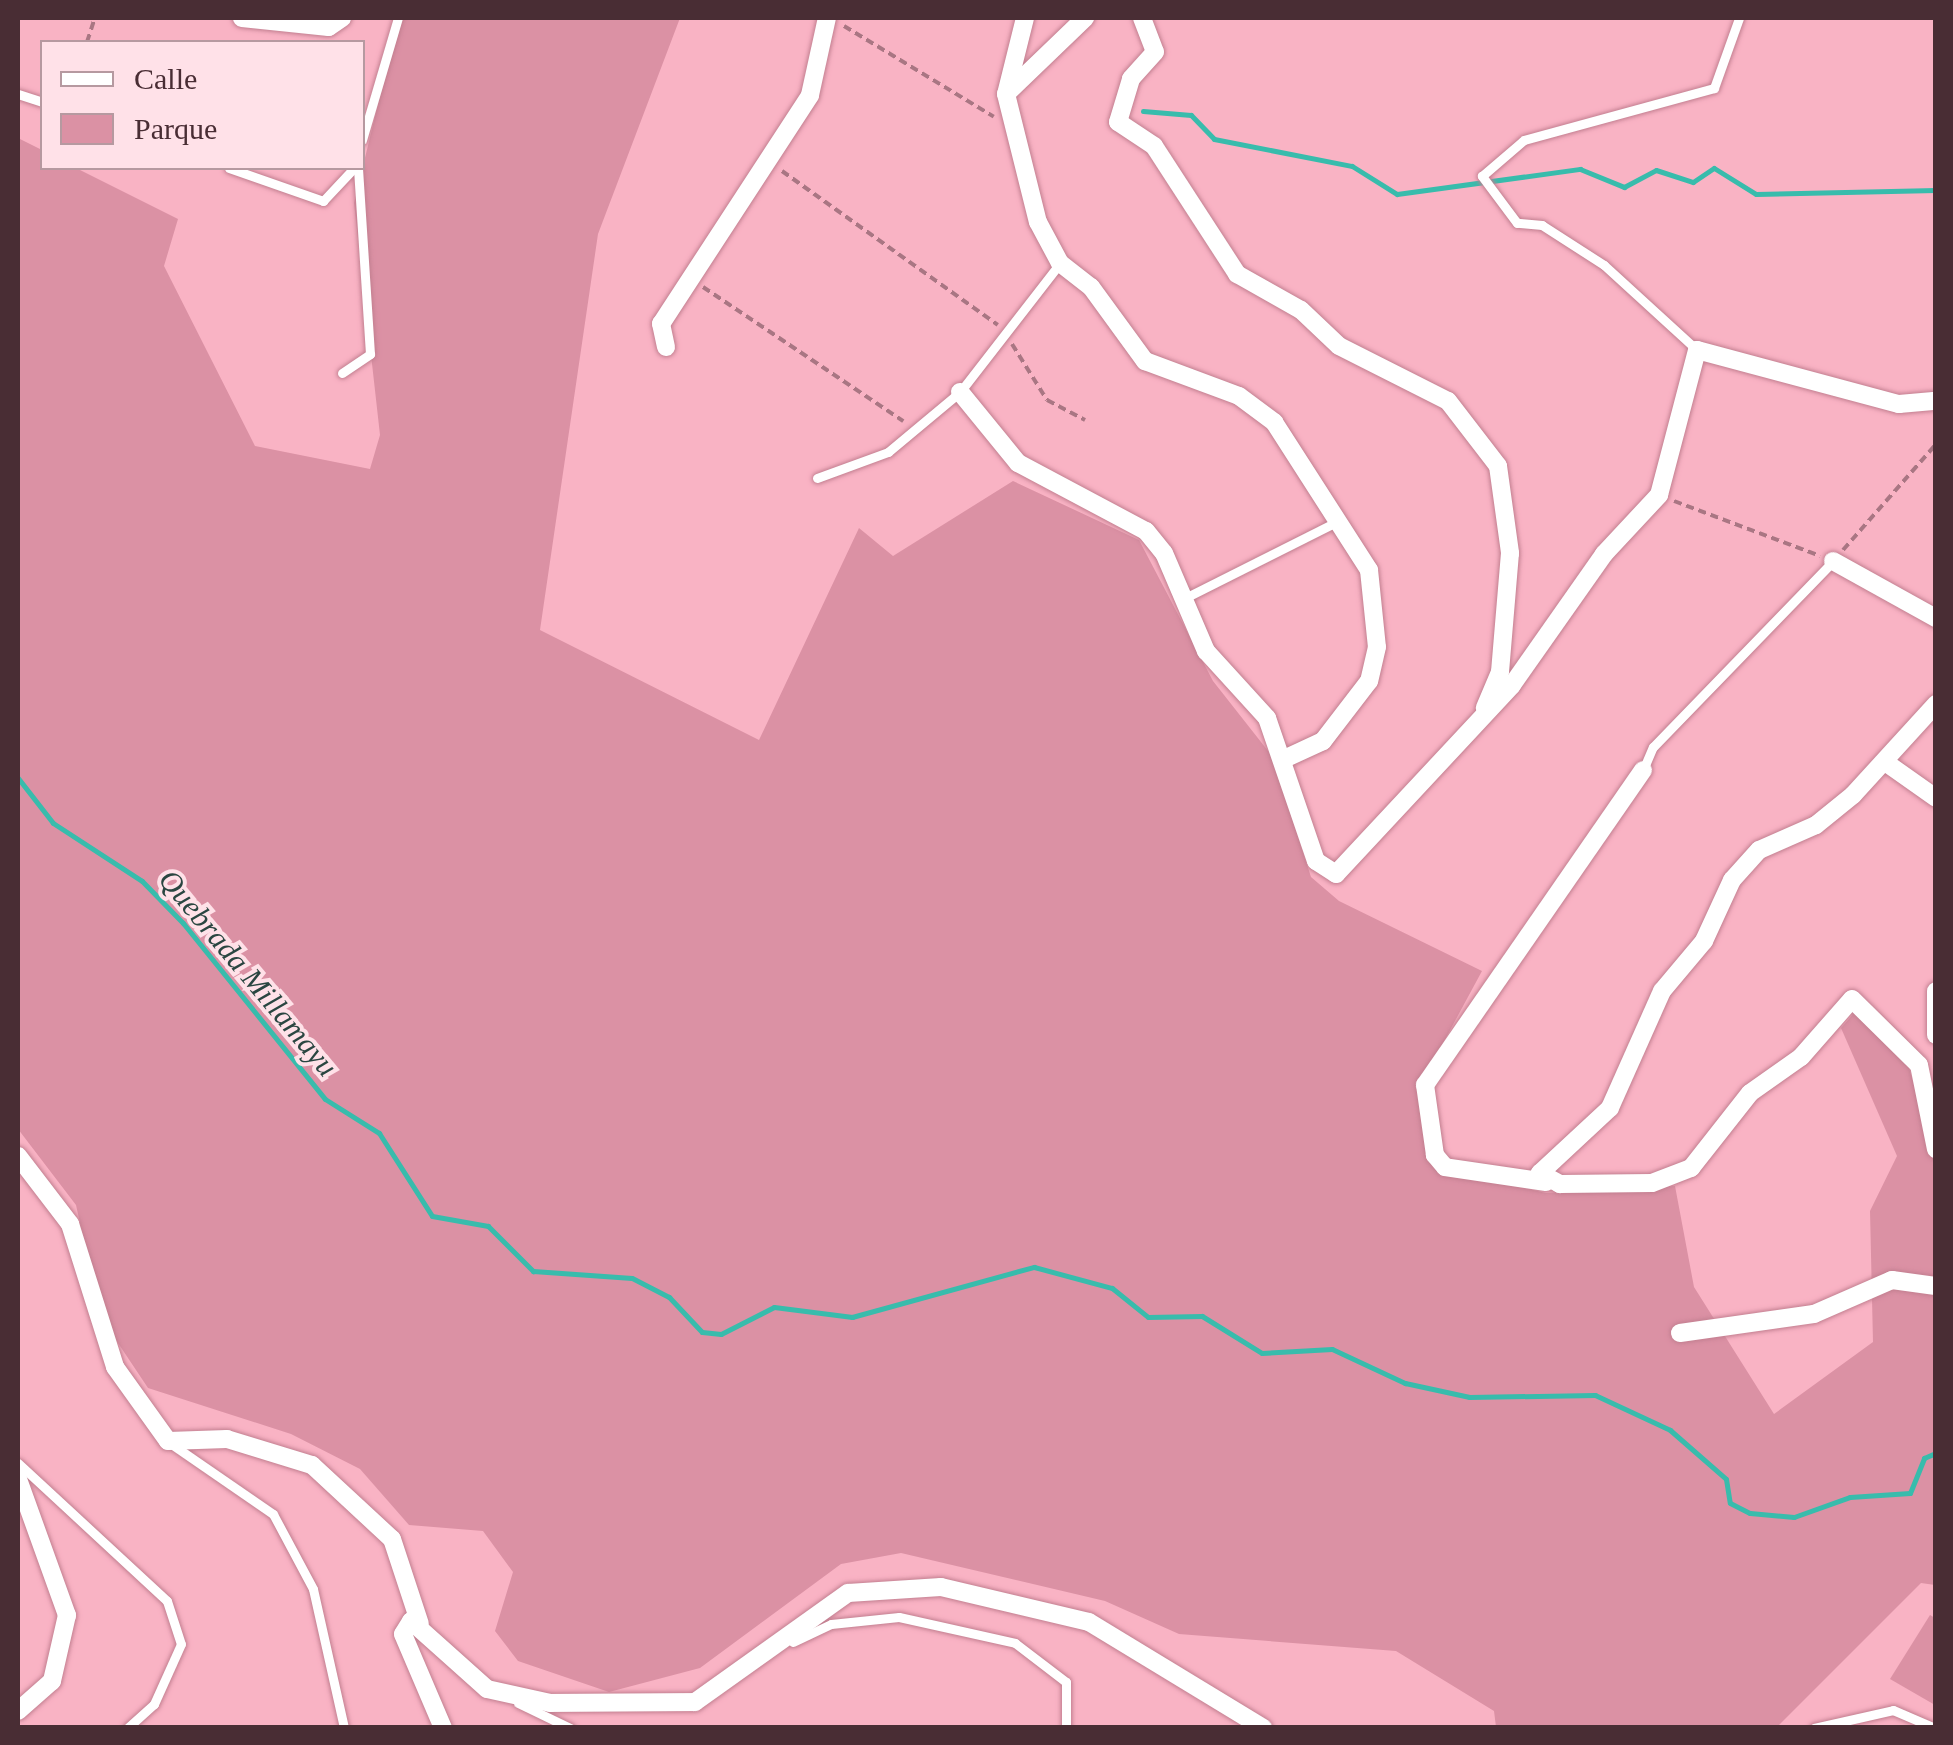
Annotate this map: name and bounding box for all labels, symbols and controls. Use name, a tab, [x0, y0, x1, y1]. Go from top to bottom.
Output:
legend	[40, 40, 365, 170]
text: Calle	[134, 62, 197, 95]
text: Parque	[134, 112, 217, 145]
water label: Quebrada Millamayu	[151, 862, 345, 1084]

